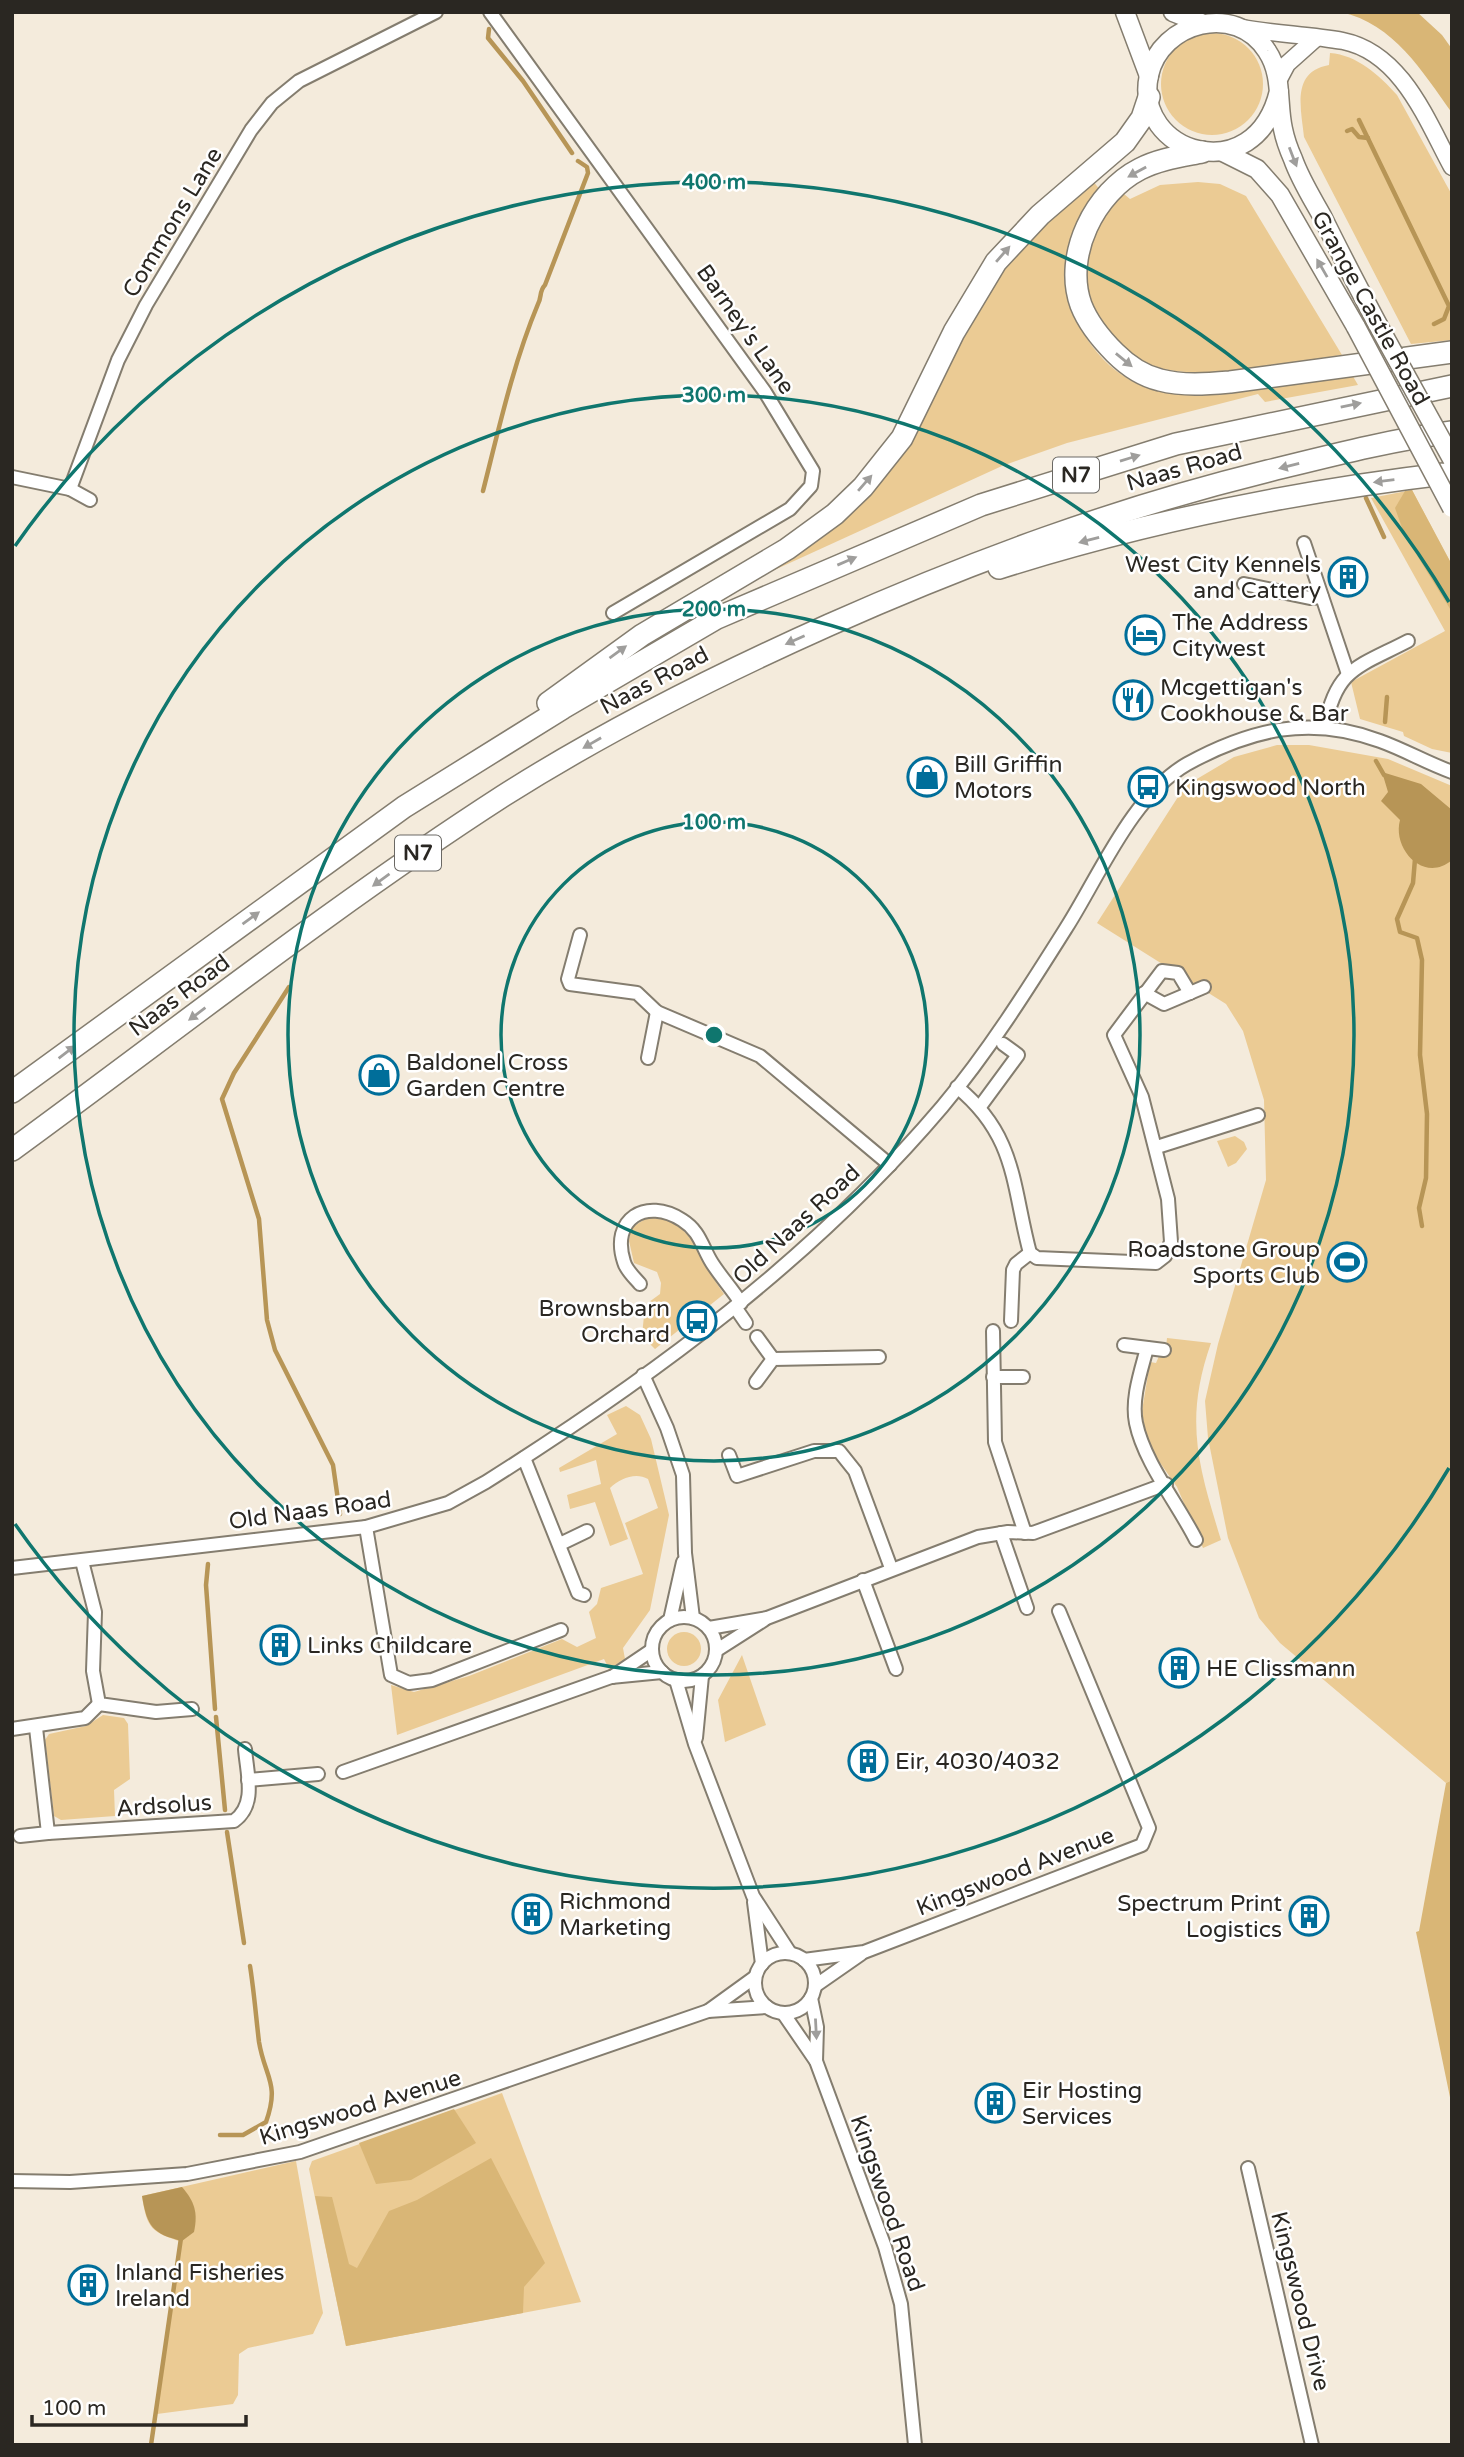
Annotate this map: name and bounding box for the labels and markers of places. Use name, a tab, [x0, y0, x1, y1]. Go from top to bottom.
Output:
place label: West City Kennels and Cattery	[1125, 551, 1321, 605]
building icon: West City Kennels and Cattery	[1327, 556, 1369, 598]
place label: The Address Citywest	[1172, 609, 1308, 663]
hotel icon: The Address Citywest	[1124, 614, 1166, 656]
place label: Mcgettigan's Cookhouse & Bar	[1160, 674, 1349, 728]
restaurant icon: Mcgettigan's Cookhouse & Bar	[1112, 679, 1154, 721]
place label: Bill Griffin Motors	[954, 751, 1063, 805]
shop icon: Bill Griffin Motors	[906, 756, 948, 798]
bus stop icon: Kingswood North	[1127, 766, 1169, 808]
place label: Kingswood North	[1175, 774, 1366, 802]
centre of rings	[702, 1023, 726, 1047]
place label: Baldonel Cross Garden Centre	[406, 1049, 568, 1103]
shop icon: Baldonel Cross Garden Centre	[358, 1054, 400, 1096]
place label: Roadstone Group Sports Club	[1127, 1236, 1320, 1290]
sports icon: Roadstone Group Sports Club	[1326, 1241, 1368, 1283]
place label: Brownsbarn Orchard	[538, 1295, 670, 1349]
bus stop icon: Brownsbarn Orchard	[676, 1300, 718, 1342]
building icon: Links Childcare	[259, 1624, 301, 1666]
place label: Links Childcare	[307, 1632, 472, 1660]
building icon: HE Clissmann	[1158, 1647, 1200, 1689]
place label: HE Clissmann	[1206, 1655, 1356, 1683]
building icon: Eir, 4030/4032	[847, 1740, 889, 1782]
place label: Eir, 4030/4032	[895, 1748, 1060, 1776]
place label: Richmond Marketing	[559, 1888, 671, 1942]
place label: Spectrum Print Logistics	[1117, 1890, 1282, 1944]
building icon: Richmond Marketing	[511, 1893, 553, 1935]
building icon: Spectrum Print Logistics	[1288, 1895, 1330, 1937]
place label: Eir Hosting Services	[1022, 2077, 1142, 2131]
building icon: Eir Hosting Services	[974, 2082, 1016, 2124]
place label: Inland Fisheries Ireland	[115, 2259, 285, 2313]
building icon: Inland Fisheries Ireland	[67, 2264, 109, 2306]

